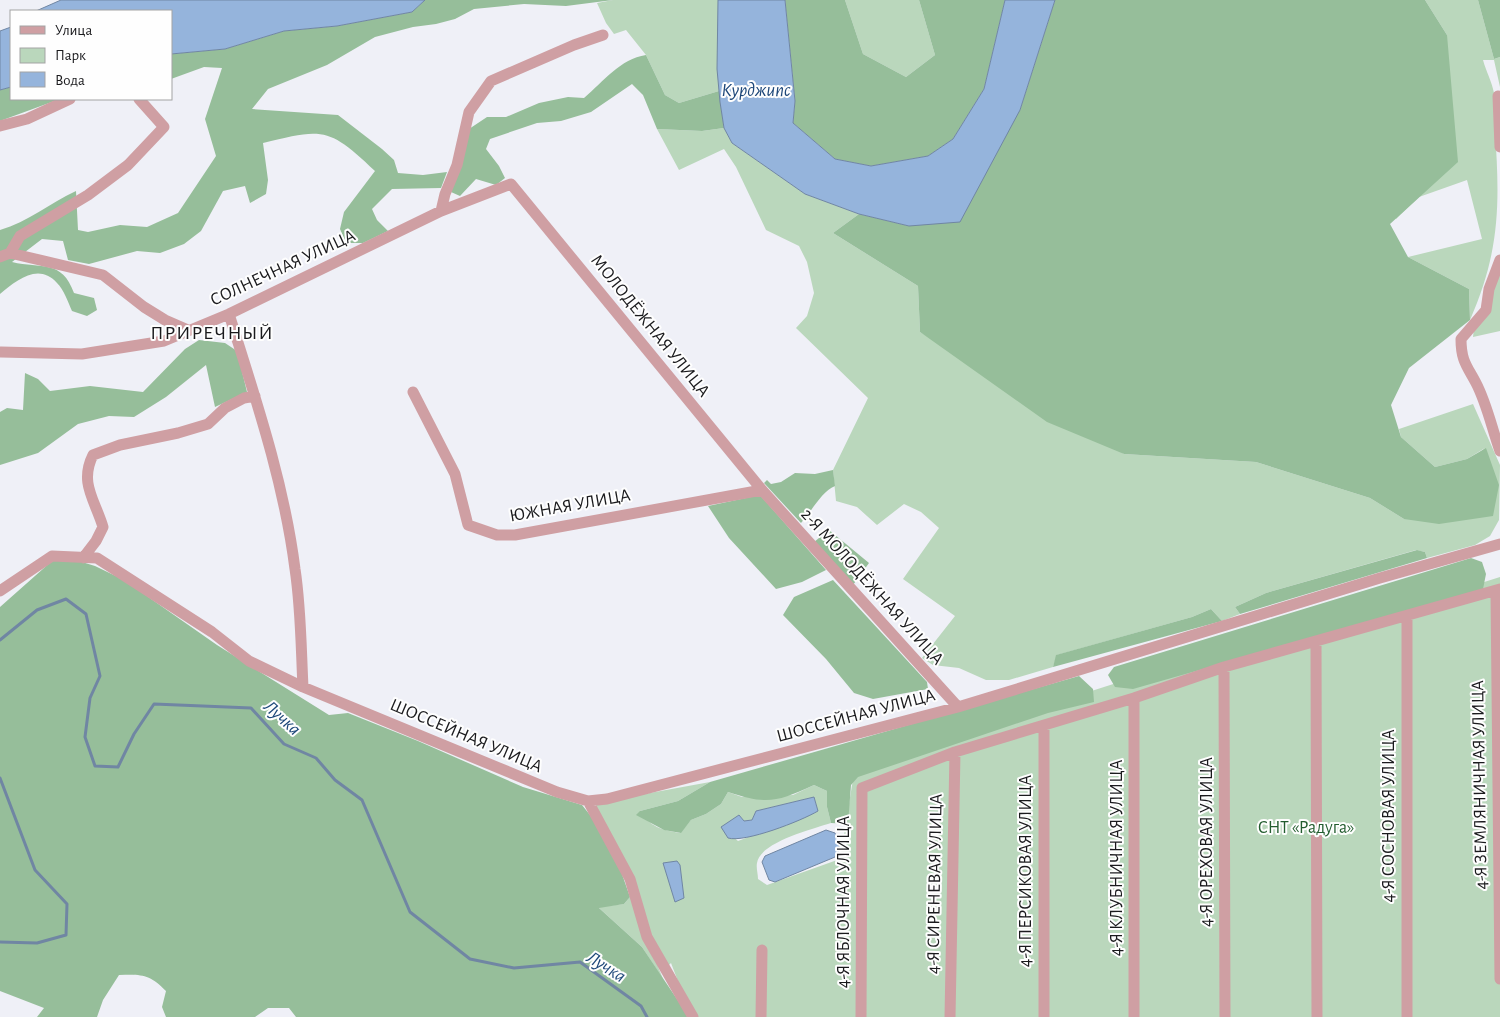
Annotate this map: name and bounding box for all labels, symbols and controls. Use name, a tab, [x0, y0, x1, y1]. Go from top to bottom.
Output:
legend	[10, 10, 172, 100]
text: Улица	[55, 23, 92, 38]
text: Парк	[55, 48, 86, 63]
text: Вода	[55, 73, 85, 88]
water label: Курджипс	[722, 81, 791, 100]
street label: СОЛНЕЧНАЯ УЛИЦА	[208, 226, 359, 310]
street label: МОЛОДЁЖНАЯ УЛИЦА	[587, 250, 715, 401]
district label: ПРИРЕЧНЫЙ	[150, 323, 274, 343]
street label: ЮЖНАЯ УЛИЦА	[508, 486, 632, 526]
street label: 2-Я МОЛОДЁЖНАЯ УЛИЦА	[797, 504, 948, 669]
street label: 4-Я ЗЕМЛЯНИЧНАЯ УЛИЦА	[1469, 680, 1491, 890]
street label: ШОССЕЙНАЯ УЛИЦА	[774, 684, 938, 746]
street label: ШОССЕЙНАЯ УЛИЦА	[387, 694, 546, 776]
water label: Лучка	[259, 696, 304, 739]
street label: 4-Я СОСНОВАЯ УЛИЦА	[1380, 729, 1398, 903]
street label: 4-Я ОРЕХОВАЯ УЛИЦА	[1198, 757, 1216, 927]
street label: 4-Я КЛУБНИЧНАЯ УЛИЦА	[1108, 759, 1126, 956]
street label: 4-Я ПЕРСИКОВАЯ УЛИЦА	[1017, 774, 1035, 967]
street label: 4-Я СИРЕНЕВАЯ УЛИЦА	[924, 793, 946, 974]
street label: 4-Я ЯБЛОЧНАЯ УЛИЦА	[835, 815, 853, 988]
park label: СНТ «Радуга»	[1258, 819, 1354, 837]
water label: Лучка	[582, 947, 629, 986]

